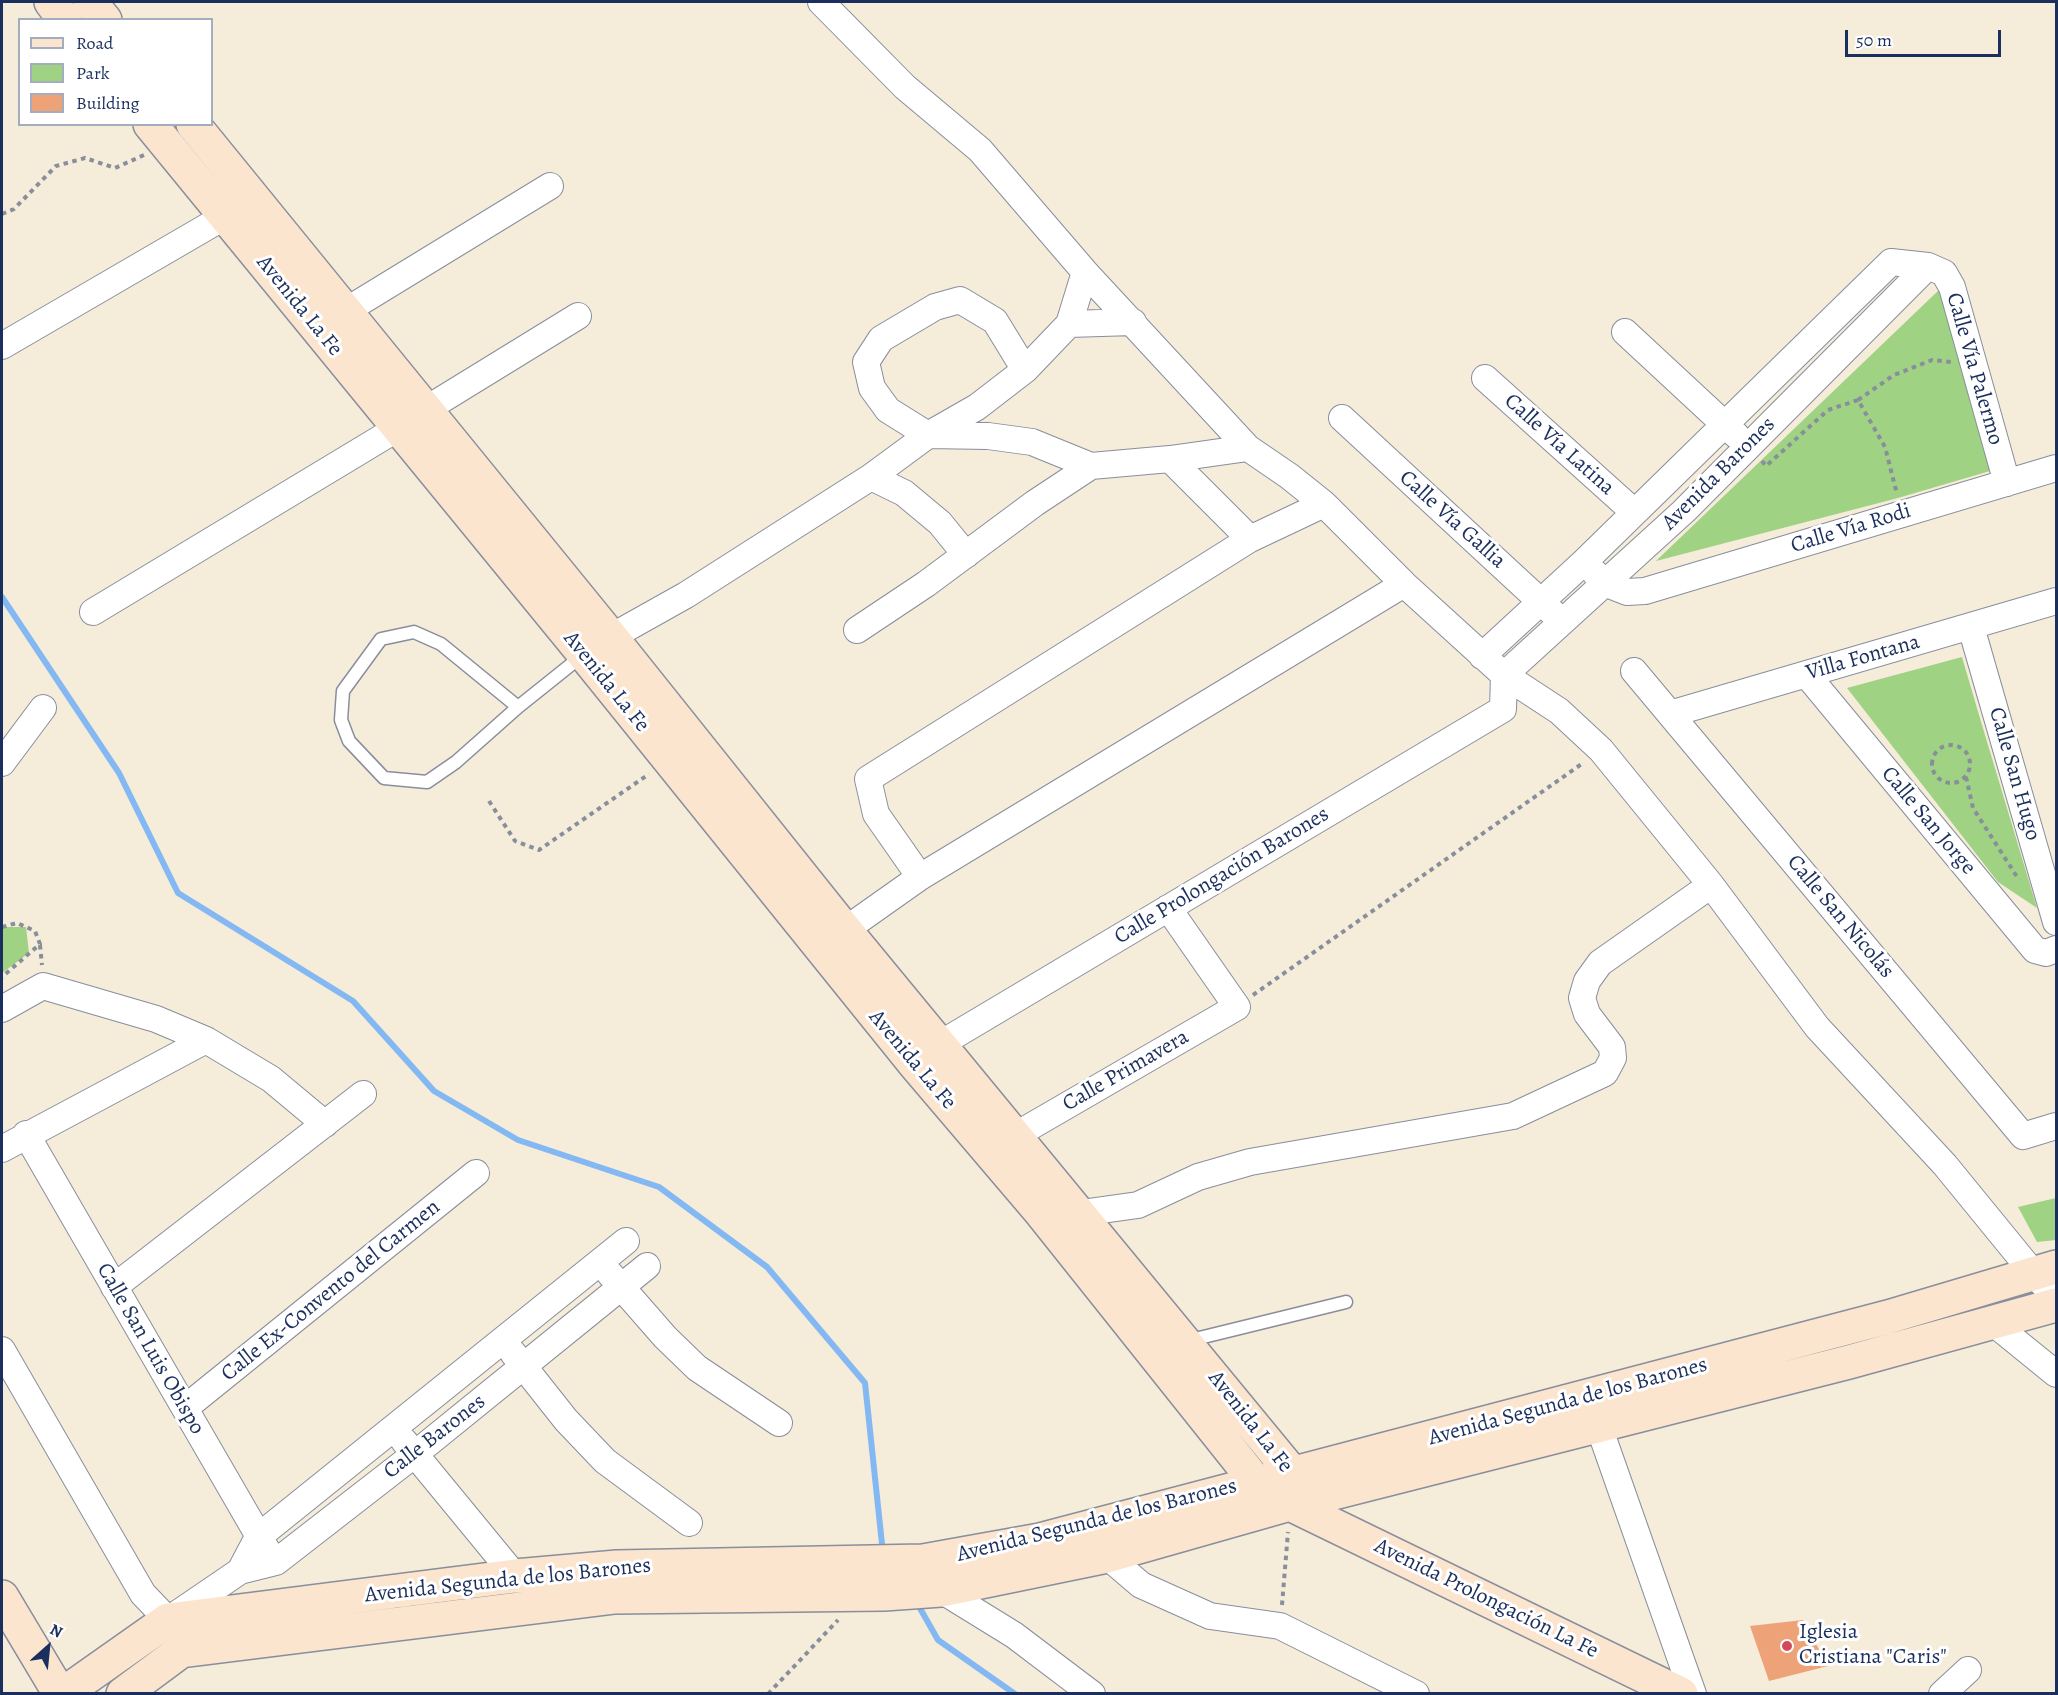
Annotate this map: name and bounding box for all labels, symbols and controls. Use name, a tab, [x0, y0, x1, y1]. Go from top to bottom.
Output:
legend	[18, 18, 213, 126]
scale bar	[1848, 18, 2004, 56]
text: 50 m	[1856, 28, 1892, 52]
text: Road	[76, 31, 113, 55]
text: Park	[76, 61, 110, 85]
text: Building	[76, 91, 140, 115]
street label: Avenida La Fe	[250, 250, 348, 362]
street label: Calle Vía Palermo	[1940, 290, 2008, 448]
street label: Calle Vía Latina	[1498, 389, 1620, 501]
street label: Avenida Barones	[1657, 412, 1781, 536]
street label: Calle Vía Gallia	[1393, 465, 1511, 575]
street label: Calle Vía Rodi	[1788, 498, 1914, 560]
street label: Avenida La Fe	[557, 626, 655, 738]
street label: Villa Fontana	[1803, 629, 1923, 687]
street label: Calle San Hugo	[1982, 704, 2046, 844]
street label: Calle San Jorge	[1875, 761, 1981, 881]
street label: Calle Prolongación Barones	[1110, 801, 1334, 951]
street label: Calle San Nicolás	[1781, 850, 1899, 984]
street label: Avenida La Fe	[863, 1005, 961, 1115]
street label: Calle Primavera	[1058, 1024, 1194, 1118]
street label: Calle Ex-Convento del Carmen	[216, 1195, 446, 1387]
street label: Calle San Luis Obispo	[90, 1259, 210, 1439]
street label: Avenida Segunda de los Barones	[1426, 1352, 1710, 1452]
street label: Avenida La Fe	[1202, 1366, 1298, 1478]
street label: Calle Barones	[379, 1389, 491, 1485]
street label: Avenida Segunda de los Barones	[954, 1473, 1240, 1569]
street label: Avenida Prolongación La Fe	[1370, 1533, 1602, 1665]
street label: Avenida Segunda de los Barones	[364, 1553, 652, 1609]
north arrow	[18, 1617, 78, 1677]
text: N	[46, 1619, 66, 1643]
place label: Iglesia Cristiana "Caris"	[1799, 1620, 1947, 1672]
marker: Iglesia Cristiana "Caris"	[1780, 1639, 1794, 1653]

